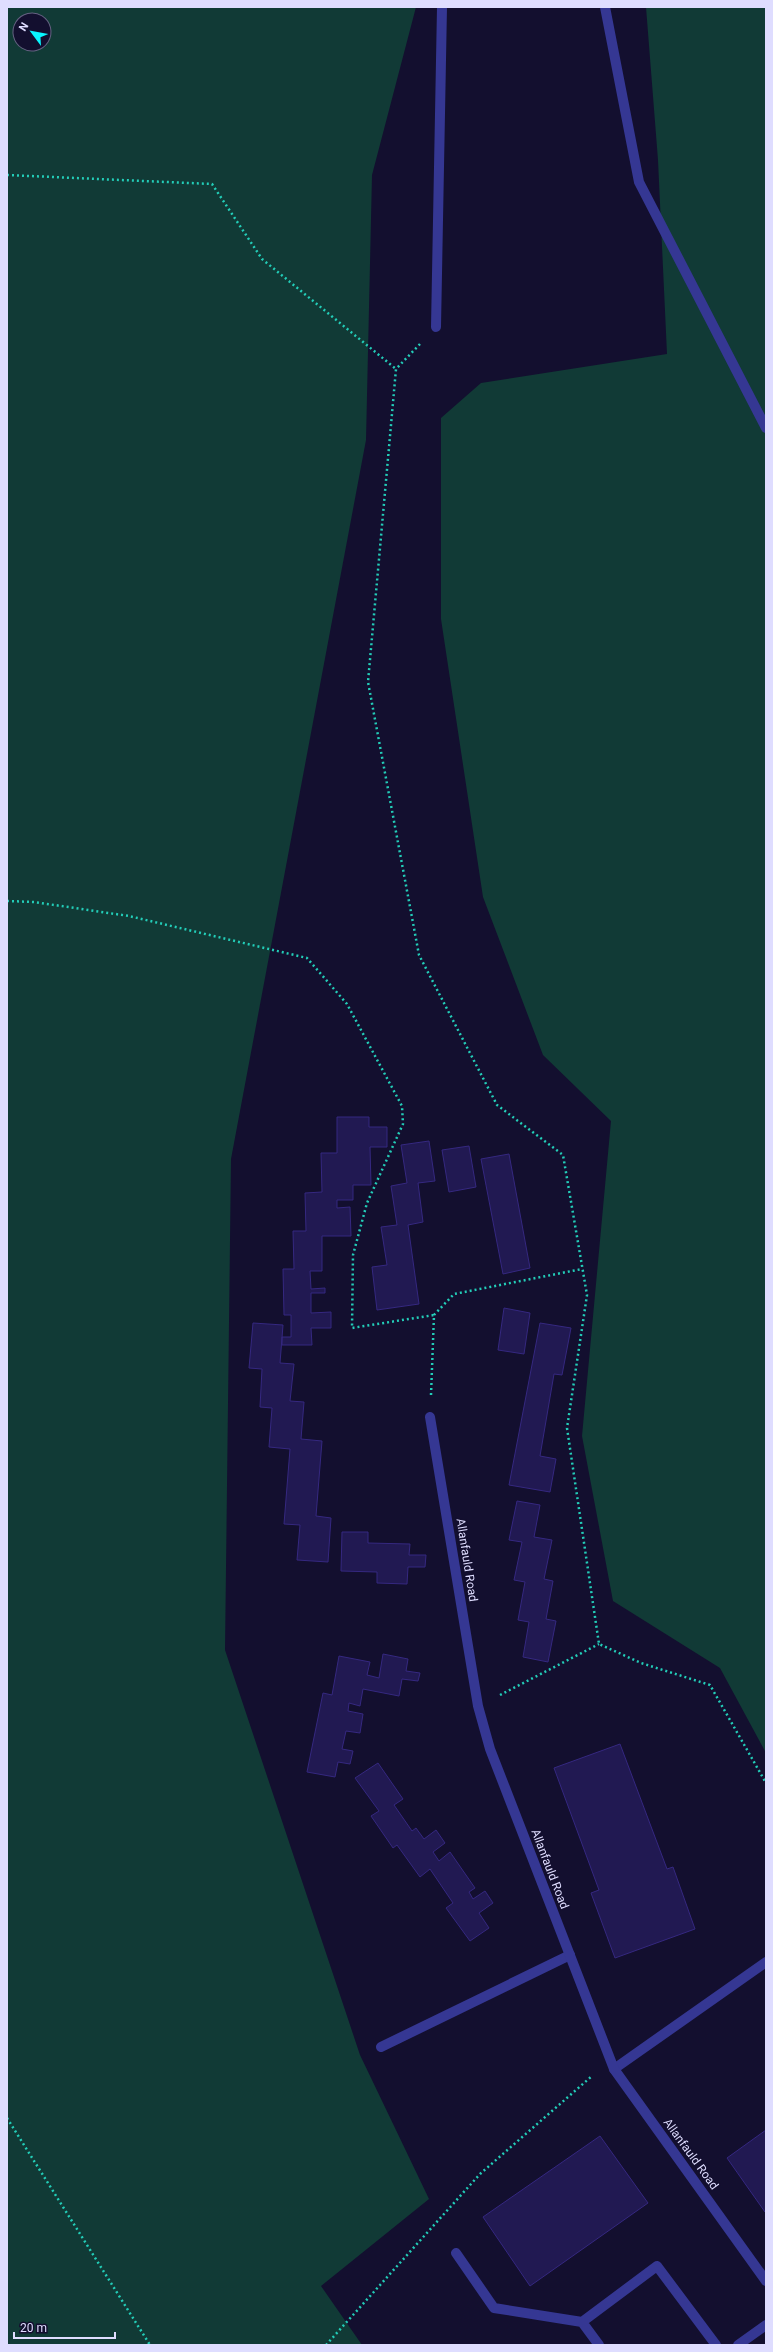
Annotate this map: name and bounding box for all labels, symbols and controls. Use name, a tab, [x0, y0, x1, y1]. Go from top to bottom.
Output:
north arrow	[12, 12, 52, 52]
text: N	[16, 20, 32, 34]
street label: Allanfauld Road	[453, 1517, 481, 1603]
street label: Allanfauld Road	[528, 1827, 572, 1911]
street label: Allanfauld Road	[661, 2116, 721, 2192]
scale bar	[14, 2314, 115, 2340]
text: 20 m	[20, 2321, 47, 2335]

